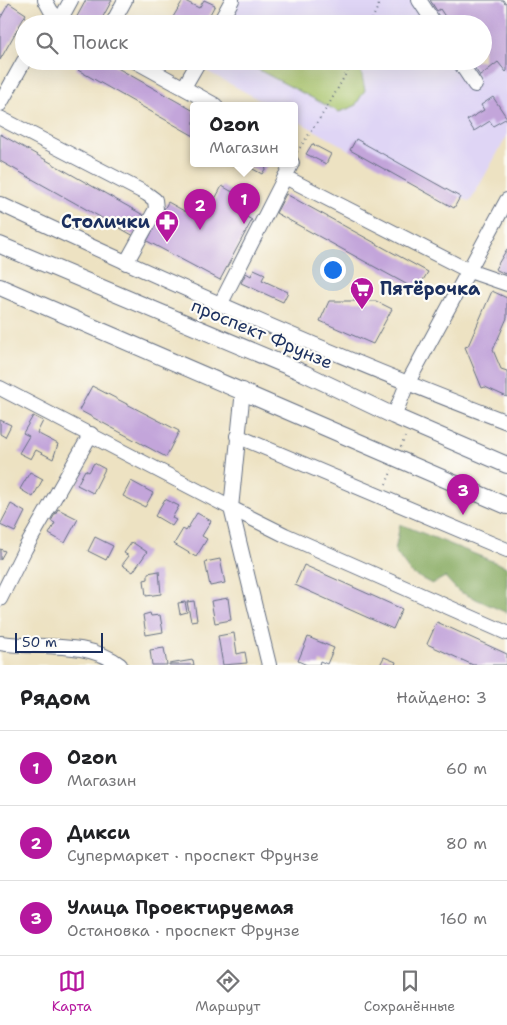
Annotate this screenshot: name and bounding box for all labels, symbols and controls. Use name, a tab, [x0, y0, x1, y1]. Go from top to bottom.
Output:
search box	[15, 15, 492, 70]
icon: search	[33, 29, 61, 57]
text: Поиск	[73, 30, 128, 55]
popup	[190, 102, 298, 167]
text: Ozon	[209, 112, 259, 137]
text: Магазин	[209, 137, 279, 158]
pin: 1	[228, 183, 260, 224]
pin: 2	[184, 189, 216, 230]
pharmacy icon: Столички	[154, 209, 180, 243]
place label: Столички	[61, 210, 150, 234]
your location	[320, 257, 346, 283]
supermarket icon: Пятёрочка	[349, 276, 375, 310]
place label: Пятёрочка	[380, 277, 481, 301]
street label: проспект Фрунзе	[188, 293, 336, 375]
pin: 3	[447, 474, 479, 515]
scale bar	[15, 630, 102, 653]
text: 50 m	[22, 633, 57, 651]
text: Рядом	[20, 684, 90, 712]
text: Найдено: 3	[396, 687, 487, 708]
text: Ozon	[67, 745, 117, 770]
text: 1	[32, 758, 40, 779]
text: 60 m	[446, 758, 487, 779]
text: Магазин	[67, 770, 136, 791]
text: Дикси	[67, 820, 130, 845]
text: 2	[30, 833, 42, 854]
text: 80 m	[446, 833, 487, 854]
text: Супермаркет · проспект Фрунзе	[67, 845, 319, 866]
text: Улица Проектируемая	[67, 895, 294, 920]
text: 3	[30, 908, 42, 929]
text: 160 m	[440, 908, 487, 929]
text: Остановка · проспект Фрунзе	[67, 920, 300, 941]
tab: Карта	[52, 967, 92, 1015]
tab: Маршрут	[195, 967, 260, 1015]
tab: Сохранённые	[364, 967, 455, 1015]

